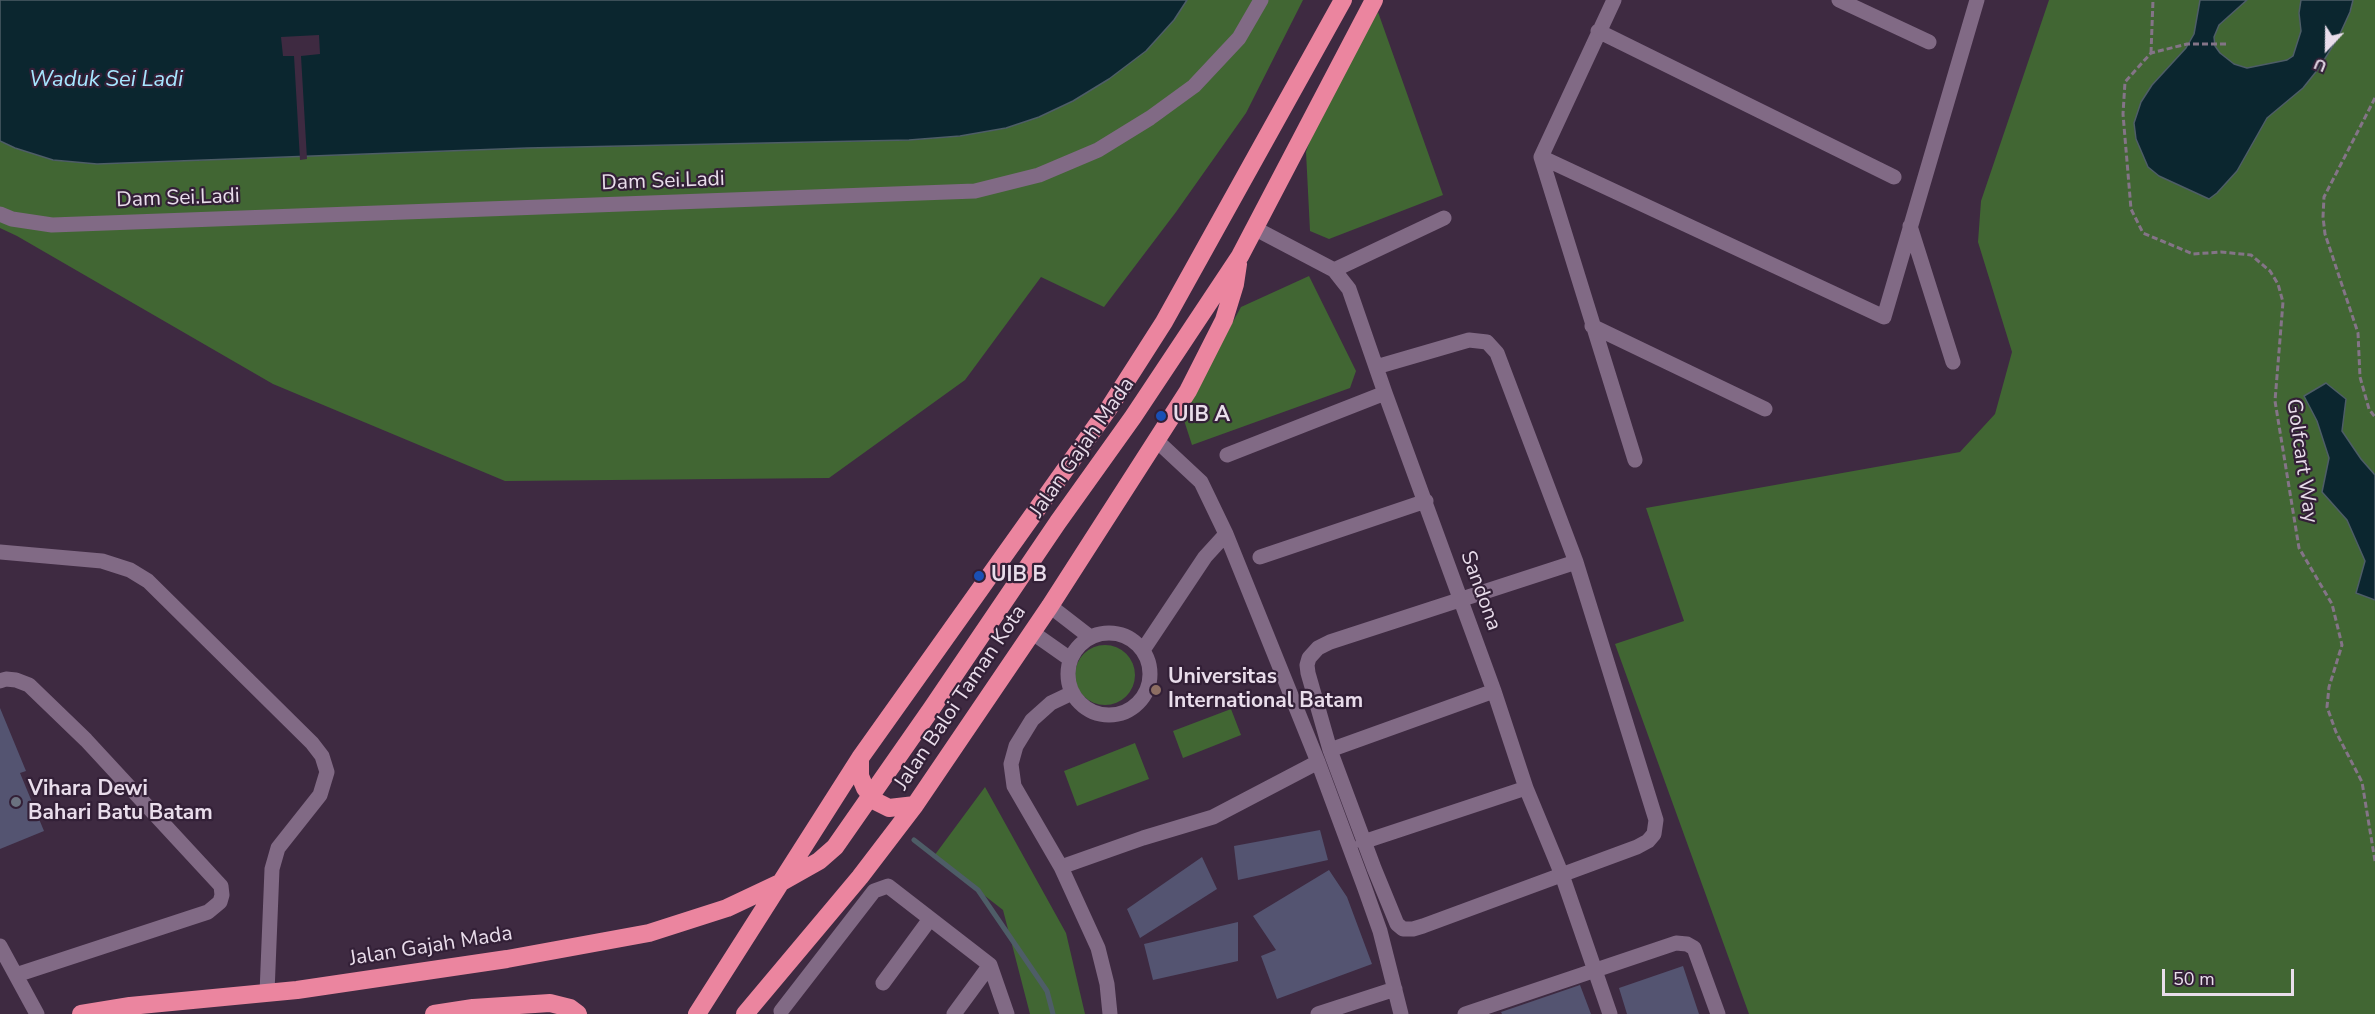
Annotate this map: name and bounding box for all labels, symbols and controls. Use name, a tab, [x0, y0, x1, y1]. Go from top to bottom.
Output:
north arrow	[2297, 18, 2357, 78]
text: U	[2311, 52, 2330, 77]
water label: Waduk Sei Ladi	[29, 68, 183, 94]
street label: Dam Sei.Ladi	[601, 167, 725, 197]
street label: Dam Sei.Ladi	[116, 184, 240, 214]
street label: Jalan Gajah Mada	[1025, 373, 1141, 523]
street label: Golfcart Way	[2280, 397, 2322, 525]
place label: UIB A	[1173, 403, 1230, 429]
marker: UIB A	[1154, 409, 1168, 423]
street label: Sandona	[1454, 548, 1506, 634]
place label: UIB B	[991, 563, 1047, 589]
marker: UIB B	[972, 569, 986, 583]
street label: Jalan Baloi Taman Kota	[890, 601, 1032, 795]
place label: Universitas International Batam	[1168, 665, 1363, 715]
marker: Universitas International Batam	[1149, 683, 1163, 697]
place label: Vihara Dewi Bahari Batu Batam	[28, 777, 213, 827]
marker: Vihara Dewi Bahari Batu Batam	[9, 795, 23, 809]
street label: Jalan Gajah Mada	[348, 922, 514, 972]
scale bar	[2165, 957, 2297, 995]
text: 50 m	[2173, 967, 2215, 991]

